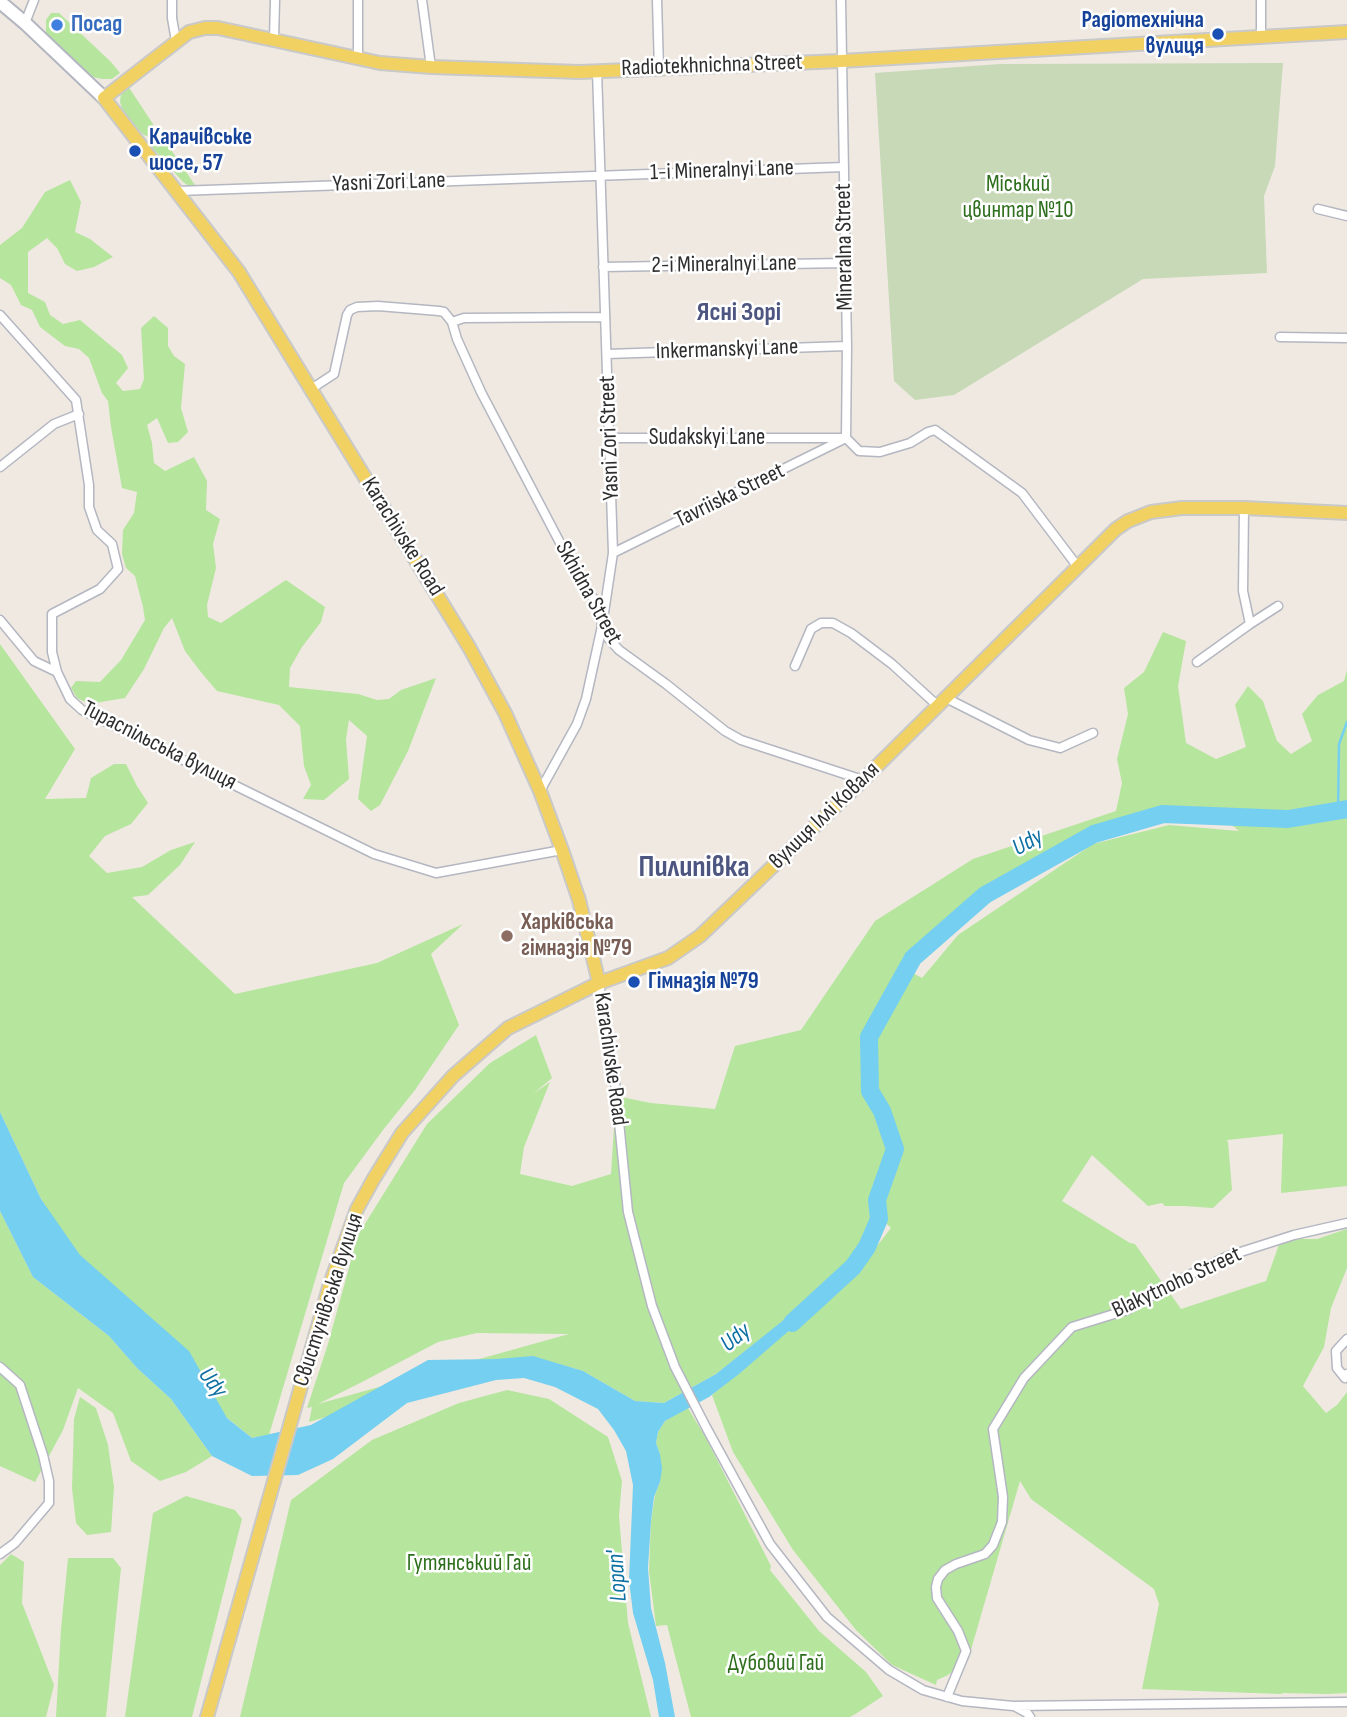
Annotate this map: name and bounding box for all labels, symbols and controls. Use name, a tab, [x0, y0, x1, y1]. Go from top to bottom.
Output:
place label: Радіотехнічна вулиця	[1081, 7, 1204, 61]
place label: Посад	[71, 11, 122, 39]
marker: Посад	[49, 17, 65, 33]
marker: Радіотехнічна вулиця	[1210, 26, 1226, 42]
street label: Radiotekhnichna Street	[621, 49, 803, 83]
place label: Карачівське шосе, 57	[149, 124, 252, 178]
marker: Карачівське шосе, 57	[127, 143, 143, 159]
street label: 1-i Mineralnyi Lane	[650, 155, 794, 187]
street label: Yasni Zori Lane	[332, 167, 446, 199]
park label: Міський цвинтар №10	[963, 171, 1073, 225]
street label: Mineralna Street	[830, 183, 860, 311]
street label: 2-i Mineralnyi Lane	[651, 250, 797, 280]
district label: Ясні Зорі	[697, 297, 781, 329]
street label: Inkermanskyi Lane	[655, 334, 799, 366]
street label: Yasni Zori Street	[594, 375, 626, 501]
street label: Sudakskyi Lane	[649, 424, 765, 452]
street label: Tavriiska Street	[671, 458, 789, 534]
street label: Karachivske Road	[355, 473, 449, 601]
street label: Skhidna Street	[548, 537, 628, 649]
street label: Тираспільська вулиця	[77, 695, 241, 797]
street label: вулиця Іллі Коваля	[764, 757, 886, 875]
water label: Udy	[1008, 823, 1048, 863]
district label: Пилипівка	[638, 850, 750, 886]
place label: Харківська гімназія №79	[521, 909, 632, 963]
marker: Харківська гімназія №79	[499, 928, 515, 944]
place label: Гімназія №79	[648, 968, 759, 996]
marker: Гімназія №79	[626, 974, 642, 990]
street label: Karachivske Road	[587, 991, 633, 1127]
street label: Свистунівська вулиця	[288, 1210, 370, 1390]
street label: Blakytnoho Street	[1108, 1241, 1246, 1325]
water label: Udy	[715, 1317, 757, 1359]
water label: Udy	[191, 1362, 233, 1404]
park label: Гутянський Гай	[407, 1550, 531, 1578]
water label: Lopan'	[602, 1550, 634, 1602]
park label: Дубовий Гай	[728, 1650, 824, 1678]

